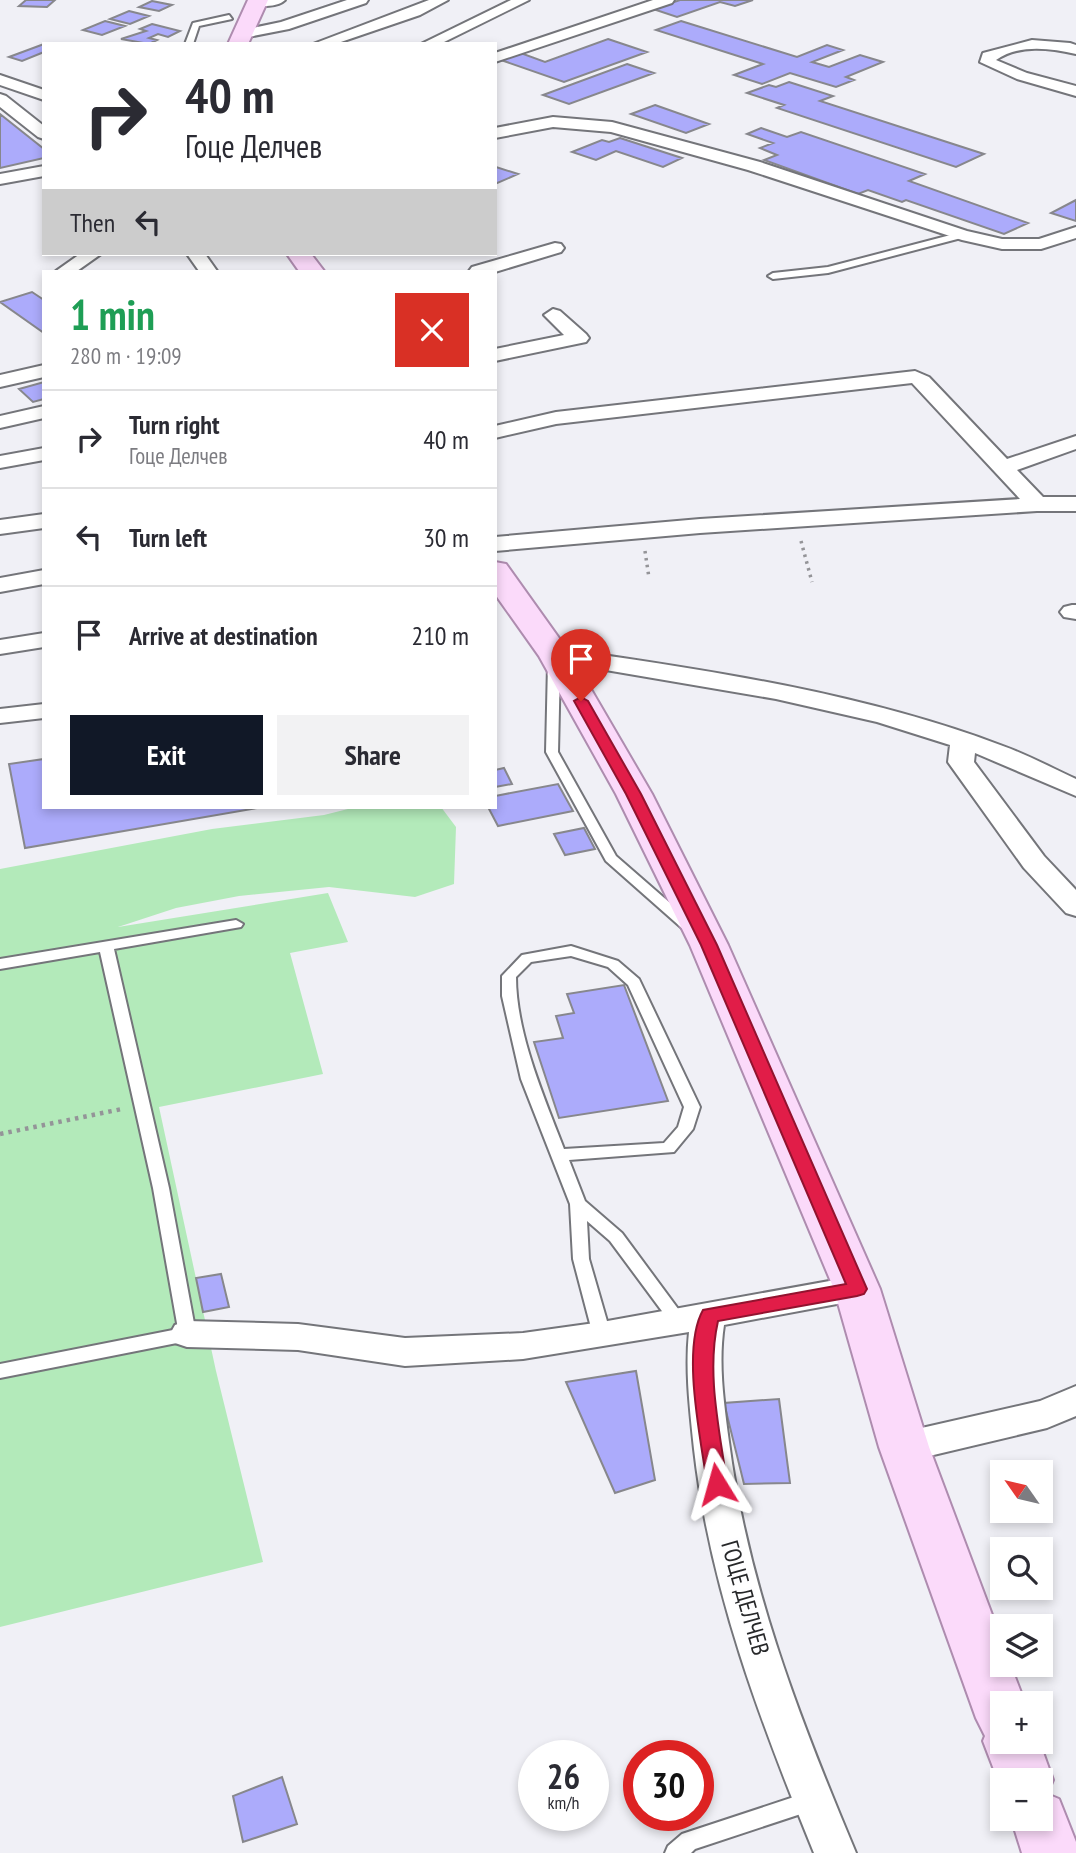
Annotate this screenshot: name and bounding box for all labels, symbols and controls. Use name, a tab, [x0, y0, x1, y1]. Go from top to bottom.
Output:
text: 40 m	[185, 63, 274, 127]
icon: right	[70, 70, 161, 161]
text: Гоце Делчев	[185, 125, 322, 167]
icon: left	[129, 203, 167, 241]
text: Then	[70, 206, 115, 239]
text: 1 min	[70, 287, 155, 342]
button: close	[395, 293, 469, 367]
text: 280 m · 19:09	[70, 341, 182, 370]
text: Turn right	[129, 408, 220, 441]
icon: right	[70, 420, 108, 458]
text: 40 m	[423, 423, 469, 456]
text: Гоце Делчев	[129, 441, 228, 470]
icon: left	[70, 518, 108, 556]
text: Turn left	[129, 521, 207, 554]
text: 30 m	[423, 521, 469, 554]
icon: arrive	[70, 616, 108, 654]
text: Arrive at destination	[129, 619, 318, 652]
text: 210 m	[411, 619, 469, 652]
pin	[551, 629, 611, 701]
icon: arrive	[562, 640, 600, 678]
button: Exit	[70, 715, 263, 795]
button: Share	[277, 715, 469, 795]
position arrow	[680, 1447, 754, 1521]
north arrow	[990, 1460, 1054, 1522]
map controls	[990, 1460, 1053, 1831]
street label: ГОЦЕ ДЕЛЧЕВ	[714, 1537, 777, 1659]
button: search	[990, 1537, 1053, 1600]
button: layers	[990, 1614, 1053, 1677]
button: +	[990, 1691, 1053, 1754]
speed limit sign: 30	[623, 1740, 714, 1831]
text: 26	[547, 1753, 580, 1799]
button: −	[990, 1768, 1053, 1831]
text: km/h	[548, 1791, 579, 1814]

